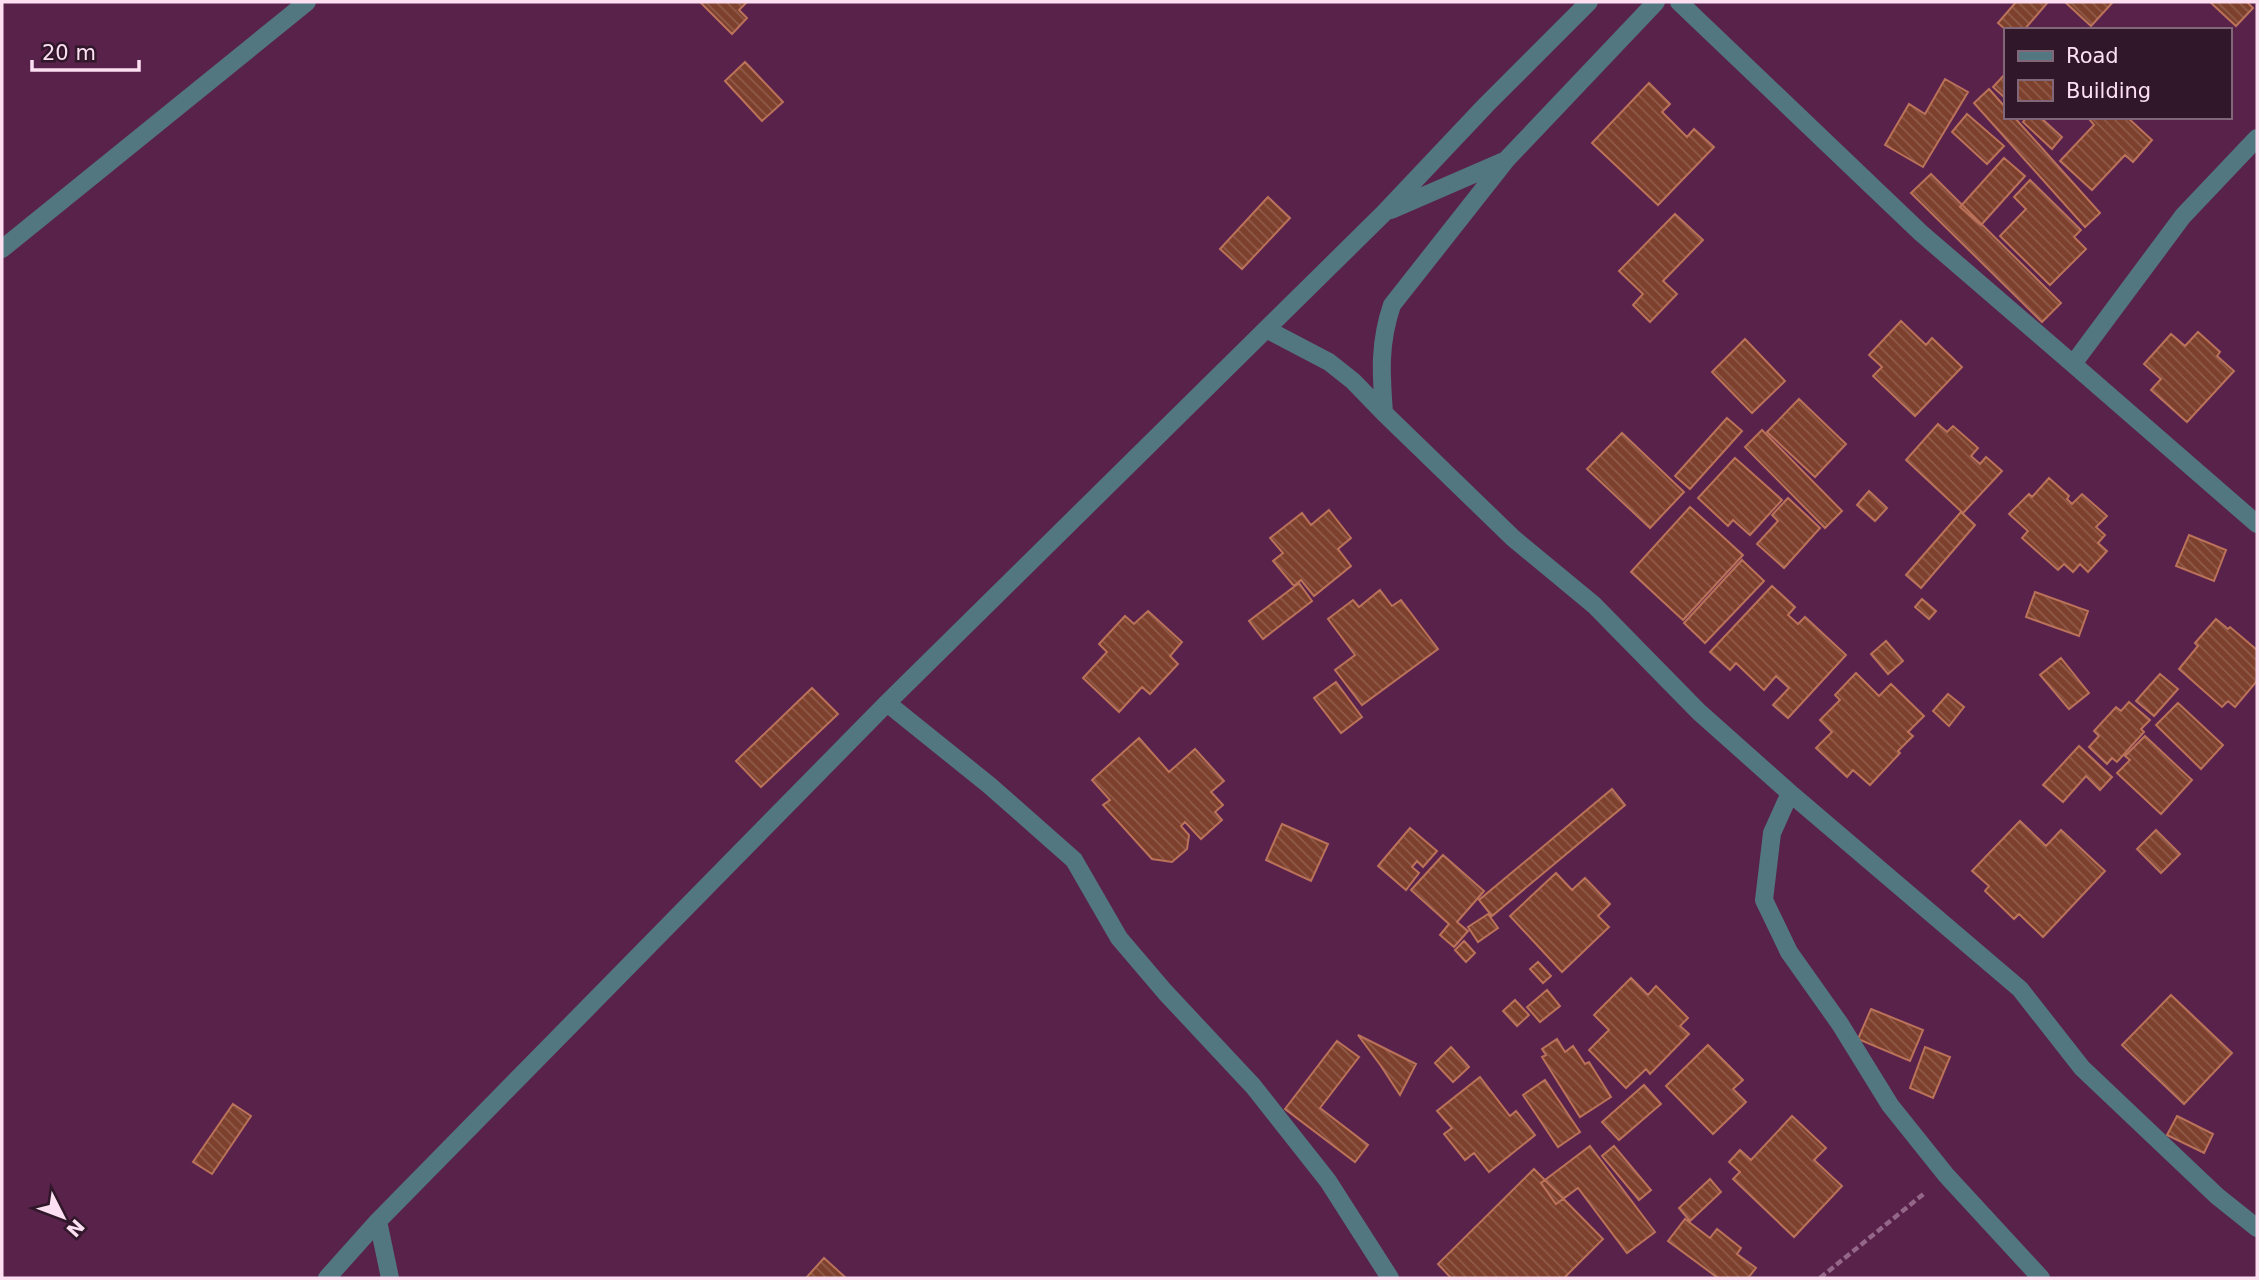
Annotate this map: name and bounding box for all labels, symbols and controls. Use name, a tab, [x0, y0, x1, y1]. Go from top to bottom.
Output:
scale bar	[32, 28, 138, 72]
legend	[2004, 28, 2231, 119]
text: 20 m	[42, 41, 96, 65]
text: Road	[2066, 44, 2119, 68]
text: Building	[2066, 79, 2151, 103]
north arrow	[28, 1182, 98, 1252]
text: N	[62, 1215, 89, 1242]

